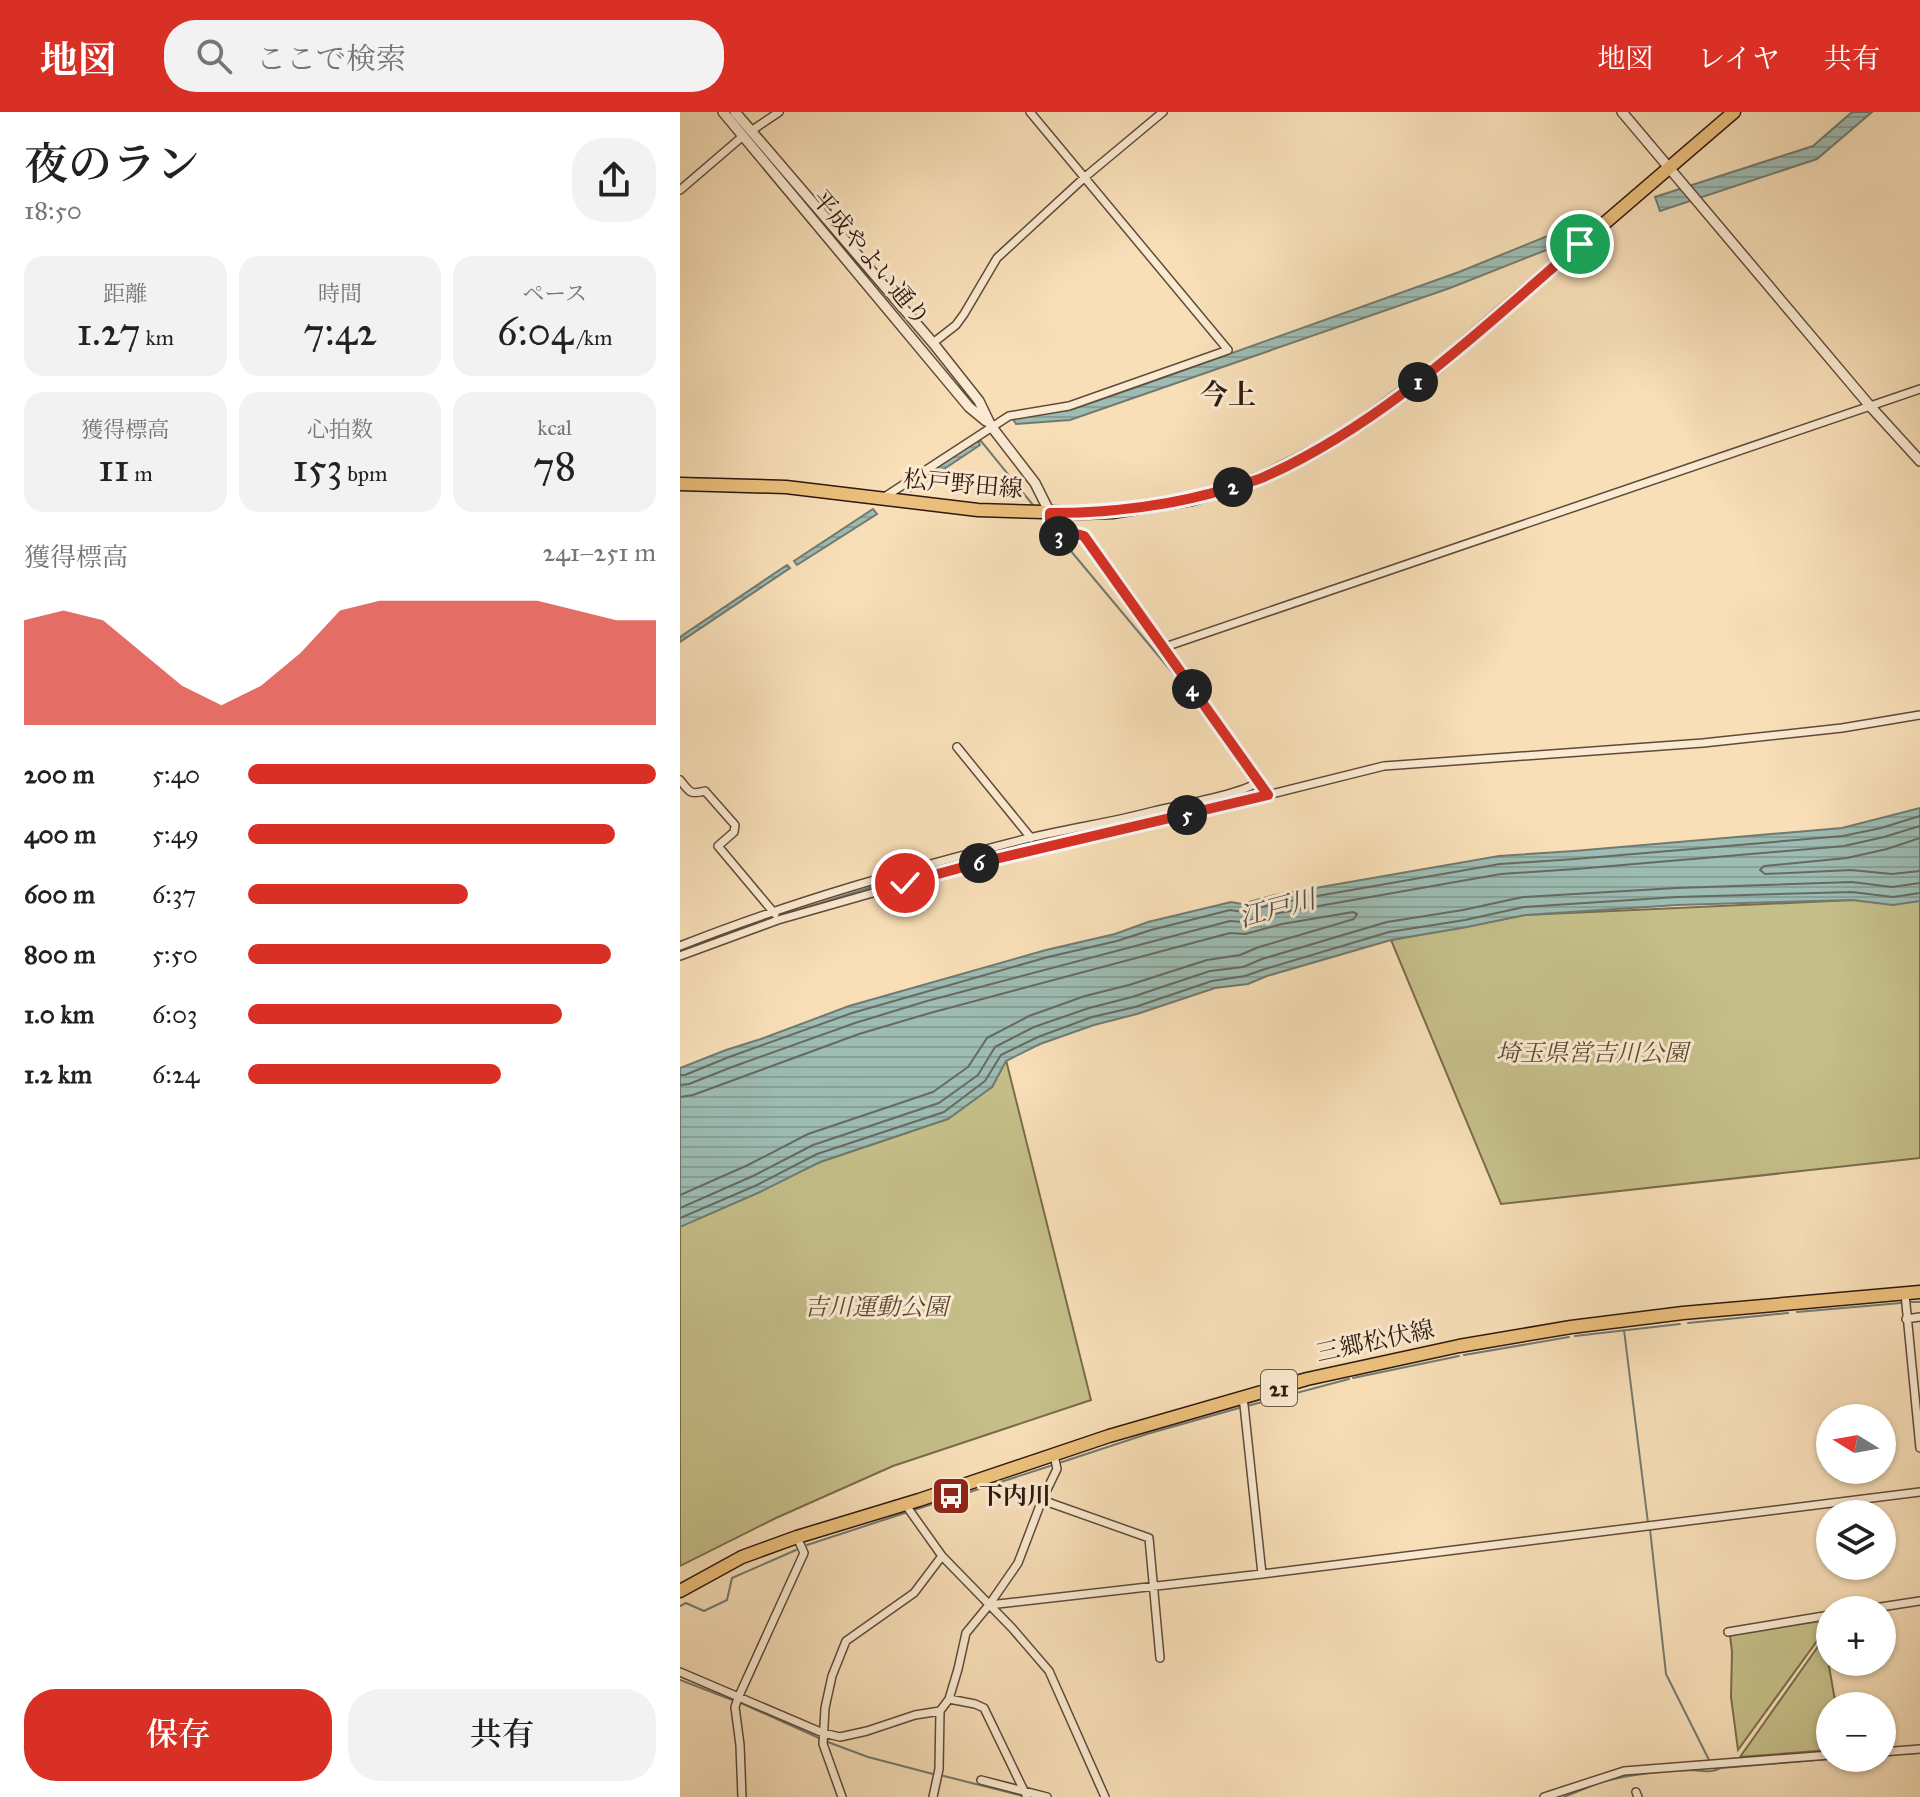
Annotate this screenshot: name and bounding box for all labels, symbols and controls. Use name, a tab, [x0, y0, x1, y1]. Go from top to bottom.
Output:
search box	[164, 20, 724, 92]
icon: search	[192, 34, 236, 78]
text: 地図	[40, 37, 116, 83]
text: ここで検索	[256, 41, 406, 77]
text: 地図	[1597, 41, 1653, 76]
text: レイヤ	[1697, 41, 1780, 76]
text: 共有	[1824, 41, 1880, 76]
text: 夜のラン	[24, 137, 200, 191]
button: share	[572, 138, 656, 222]
street label: 平成やよい通り	[806, 184, 936, 332]
text: 18:50	[24, 194, 82, 226]
pin	[1546, 210, 1614, 278]
icon: arrive	[1558, 222, 1602, 266]
text: 距離	[103, 280, 147, 307]
text: 時間	[318, 280, 362, 307]
text: ペース	[522, 280, 587, 307]
text: 1.27	[77, 307, 141, 356]
text: 7:42	[303, 307, 377, 356]
text: 6:04	[497, 307, 573, 356]
text: km	[141, 324, 174, 351]
text: /km	[573, 324, 612, 351]
pin: 1	[1398, 362, 1438, 402]
text: 1	[1414, 368, 1422, 395]
district label: 今上	[1200, 377, 1256, 412]
text: kcal	[537, 414, 572, 441]
text: 獲得標高	[81, 416, 169, 443]
text: 心拍数	[307, 416, 373, 443]
text: 78	[533, 441, 576, 490]
text: 11	[98, 443, 130, 492]
text: 153	[293, 443, 343, 492]
text: m	[130, 460, 153, 487]
text: bpm	[343, 460, 387, 487]
street label: 松戸野田線	[902, 464, 1024, 504]
pin: 2	[1213, 467, 1253, 507]
text: 2	[1228, 473, 1238, 500]
pin: 3	[1039, 516, 1079, 556]
text: 3	[1055, 522, 1063, 549]
text: 241–251 m	[542, 536, 656, 568]
text: 獲得標高	[24, 541, 128, 573]
pin: 4	[1172, 669, 1212, 709]
text: 4	[1186, 675, 1198, 702]
text: 200 m	[24, 758, 95, 790]
text: 5:40	[152, 758, 200, 790]
pin: 5	[1167, 795, 1207, 835]
text: 5	[1182, 801, 1192, 828]
text: 400 m	[24, 818, 96, 850]
text: 5:49	[152, 818, 199, 850]
pin: 6	[959, 843, 999, 883]
pin	[871, 849, 939, 917]
text: 6	[973, 849, 985, 876]
icon: check	[883, 861, 927, 905]
text: 600 m	[24, 878, 95, 910]
text: 6:37	[152, 878, 196, 910]
water label: 江戸川	[1235, 882, 1322, 934]
text: 800 m	[24, 938, 96, 970]
text: 5:50	[152, 938, 198, 970]
text: 1.0 km	[24, 998, 94, 1030]
text: 6:03	[152, 998, 197, 1030]
park label: 埼玉県営吉川公園	[1496, 1038, 1692, 1068]
text: 1.2 km	[24, 1058, 92, 1090]
text: 6:24	[152, 1058, 199, 1090]
park label: 吉川運動公園	[804, 1292, 952, 1322]
street label: 三郷松伏線	[1313, 1314, 1437, 1368]
road number: 21	[1261, 1370, 1297, 1406]
north arrow	[1816, 1404, 1896, 1484]
map controls	[1816, 1404, 1896, 1772]
bus stop icon: 下内川	[930, 1475, 972, 1517]
place label: 下内川	[979, 1481, 1051, 1511]
button: layers	[1816, 1500, 1896, 1580]
button: +	[1816, 1596, 1896, 1676]
button: 保存	[24, 1689, 332, 1781]
button: 共有	[348, 1689, 656, 1781]
button: −	[1816, 1692, 1896, 1772]

